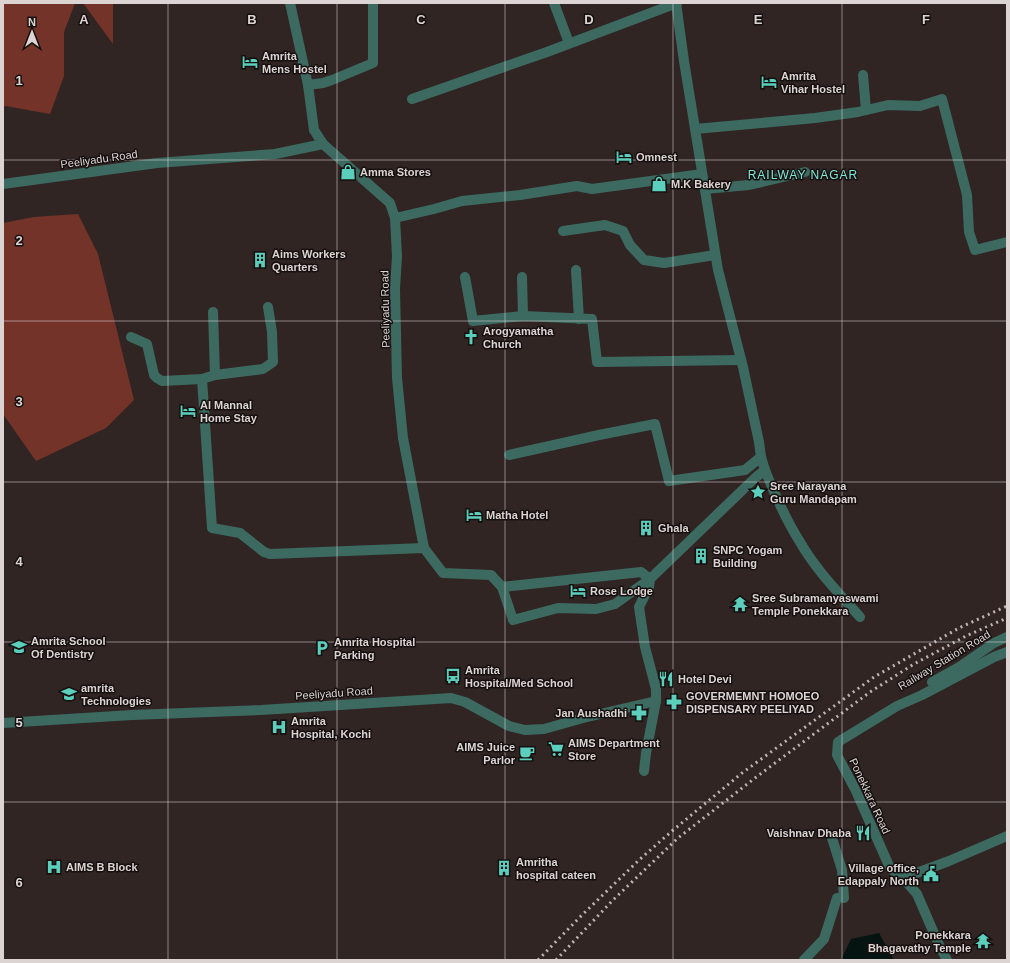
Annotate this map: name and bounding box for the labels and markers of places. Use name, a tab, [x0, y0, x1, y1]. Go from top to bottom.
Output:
place label: Amrita Mens Hostel	[262, 50, 327, 75]
hotel icon: Amrita Mens Hostel	[241, 53, 259, 71]
place label: Amrita Vihar Hostel	[781, 70, 845, 95]
hotel icon: Amrita Vihar Hostel	[760, 73, 778, 91]
hotel icon: Omnest	[615, 148, 633, 166]
place label: Omnest	[636, 151, 677, 163]
shop icon: Amma Stores	[339, 163, 357, 181]
place label: Amma Stores	[360, 166, 431, 178]
shop icon: M.K Bakery	[650, 175, 668, 193]
place label: M.K Bakery	[671, 178, 732, 190]
place label: Aims Workers Quarters	[272, 248, 346, 273]
building icon: Aims Workers Quarters	[251, 251, 269, 269]
place label: Arogyamatha Church	[483, 325, 554, 350]
church icon: Arogyamatha Church	[462, 328, 480, 346]
place label: Al Mannal Home Stay	[200, 399, 258, 424]
hotel icon: Al Mannal Home Stay	[179, 402, 197, 420]
place label: Sree Narayana Guru Mandapam	[770, 480, 857, 505]
place icon: Sree Narayana Guru Mandapam	[749, 483, 767, 501]
hotel icon: Matha Hotel	[465, 506, 483, 524]
place label: Matha Hotel	[486, 509, 548, 521]
building icon: Ghala	[637, 519, 655, 537]
place label: Ghala	[658, 522, 689, 534]
place label: SNPC Yogam Building	[713, 544, 782, 569]
building icon: SNPC Yogam Building	[692, 547, 710, 565]
hotel icon: Rose Lodge	[569, 582, 587, 600]
place label: Rose Lodge	[590, 585, 653, 597]
place label: Sree Subramanyaswami Temple Ponekkara	[752, 592, 879, 617]
temple icon: Sree Subramanyaswami Temple Ponekkara	[731, 595, 749, 613]
place label: Amrita School Of Dentistry	[31, 635, 106, 660]
place label: Amrita Hospital Parking	[334, 636, 415, 661]
school or university icon: Amrita School Of Dentistry	[10, 638, 28, 656]
parking icon: Amrita Hospital Parking	[313, 639, 331, 657]
place label: Amrita Hospital/Med School	[465, 664, 573, 689]
bus stop icon: Amrita Hospital/Med School	[444, 667, 462, 685]
restaurant icon: Hotel Devi	[657, 670, 675, 688]
place label: Hotel Devi	[678, 673, 732, 685]
place label: amrita Technologies	[81, 682, 151, 707]
school or university icon: amrita Technologies	[60, 685, 78, 703]
place label: GOVERMEMNT HOMOEO DISPENSARY PEELIYAD	[686, 690, 820, 715]
pharmacy icon: GOVERMEMNT HOMOEO DISPENSARY PEELIYAD	[665, 693, 683, 711]
pharmacy icon: Jan Aushadhi	[630, 704, 648, 722]
place label: Jan Aushadhi	[555, 707, 627, 719]
place label: Amrita Hospital, Kochi	[291, 715, 371, 740]
hospital icon: Amrita Hospital, Kochi	[270, 718, 288, 736]
place label: AIMS Department Store	[568, 737, 660, 762]
supermarket icon: AIMS Department Store	[547, 740, 565, 758]
place label: AIMS Juice Parlor	[456, 741, 516, 766]
cafe icon: AIMS Juice Parlor	[518, 744, 536, 762]
restaurant icon: Vaishnav Dhaba	[854, 824, 872, 842]
place label: Vaishnav Dhaba	[767, 827, 852, 839]
place label: Amritha hospital cateen	[516, 856, 596, 881]
hospital icon: AIMS B Block	[45, 858, 63, 876]
building icon: Amritha hospital cateen	[495, 859, 513, 877]
place label: AIMS B Block	[66, 861, 138, 873]
place label: Village office, Edappaly North	[838, 862, 919, 887]
public building icon: Village office, Edappaly North	[922, 865, 940, 883]
place label: Ponekkara Bhagavathy Temple	[868, 929, 972, 954]
temple icon: Ponekkara Bhagavathy Temple	[974, 932, 992, 950]

